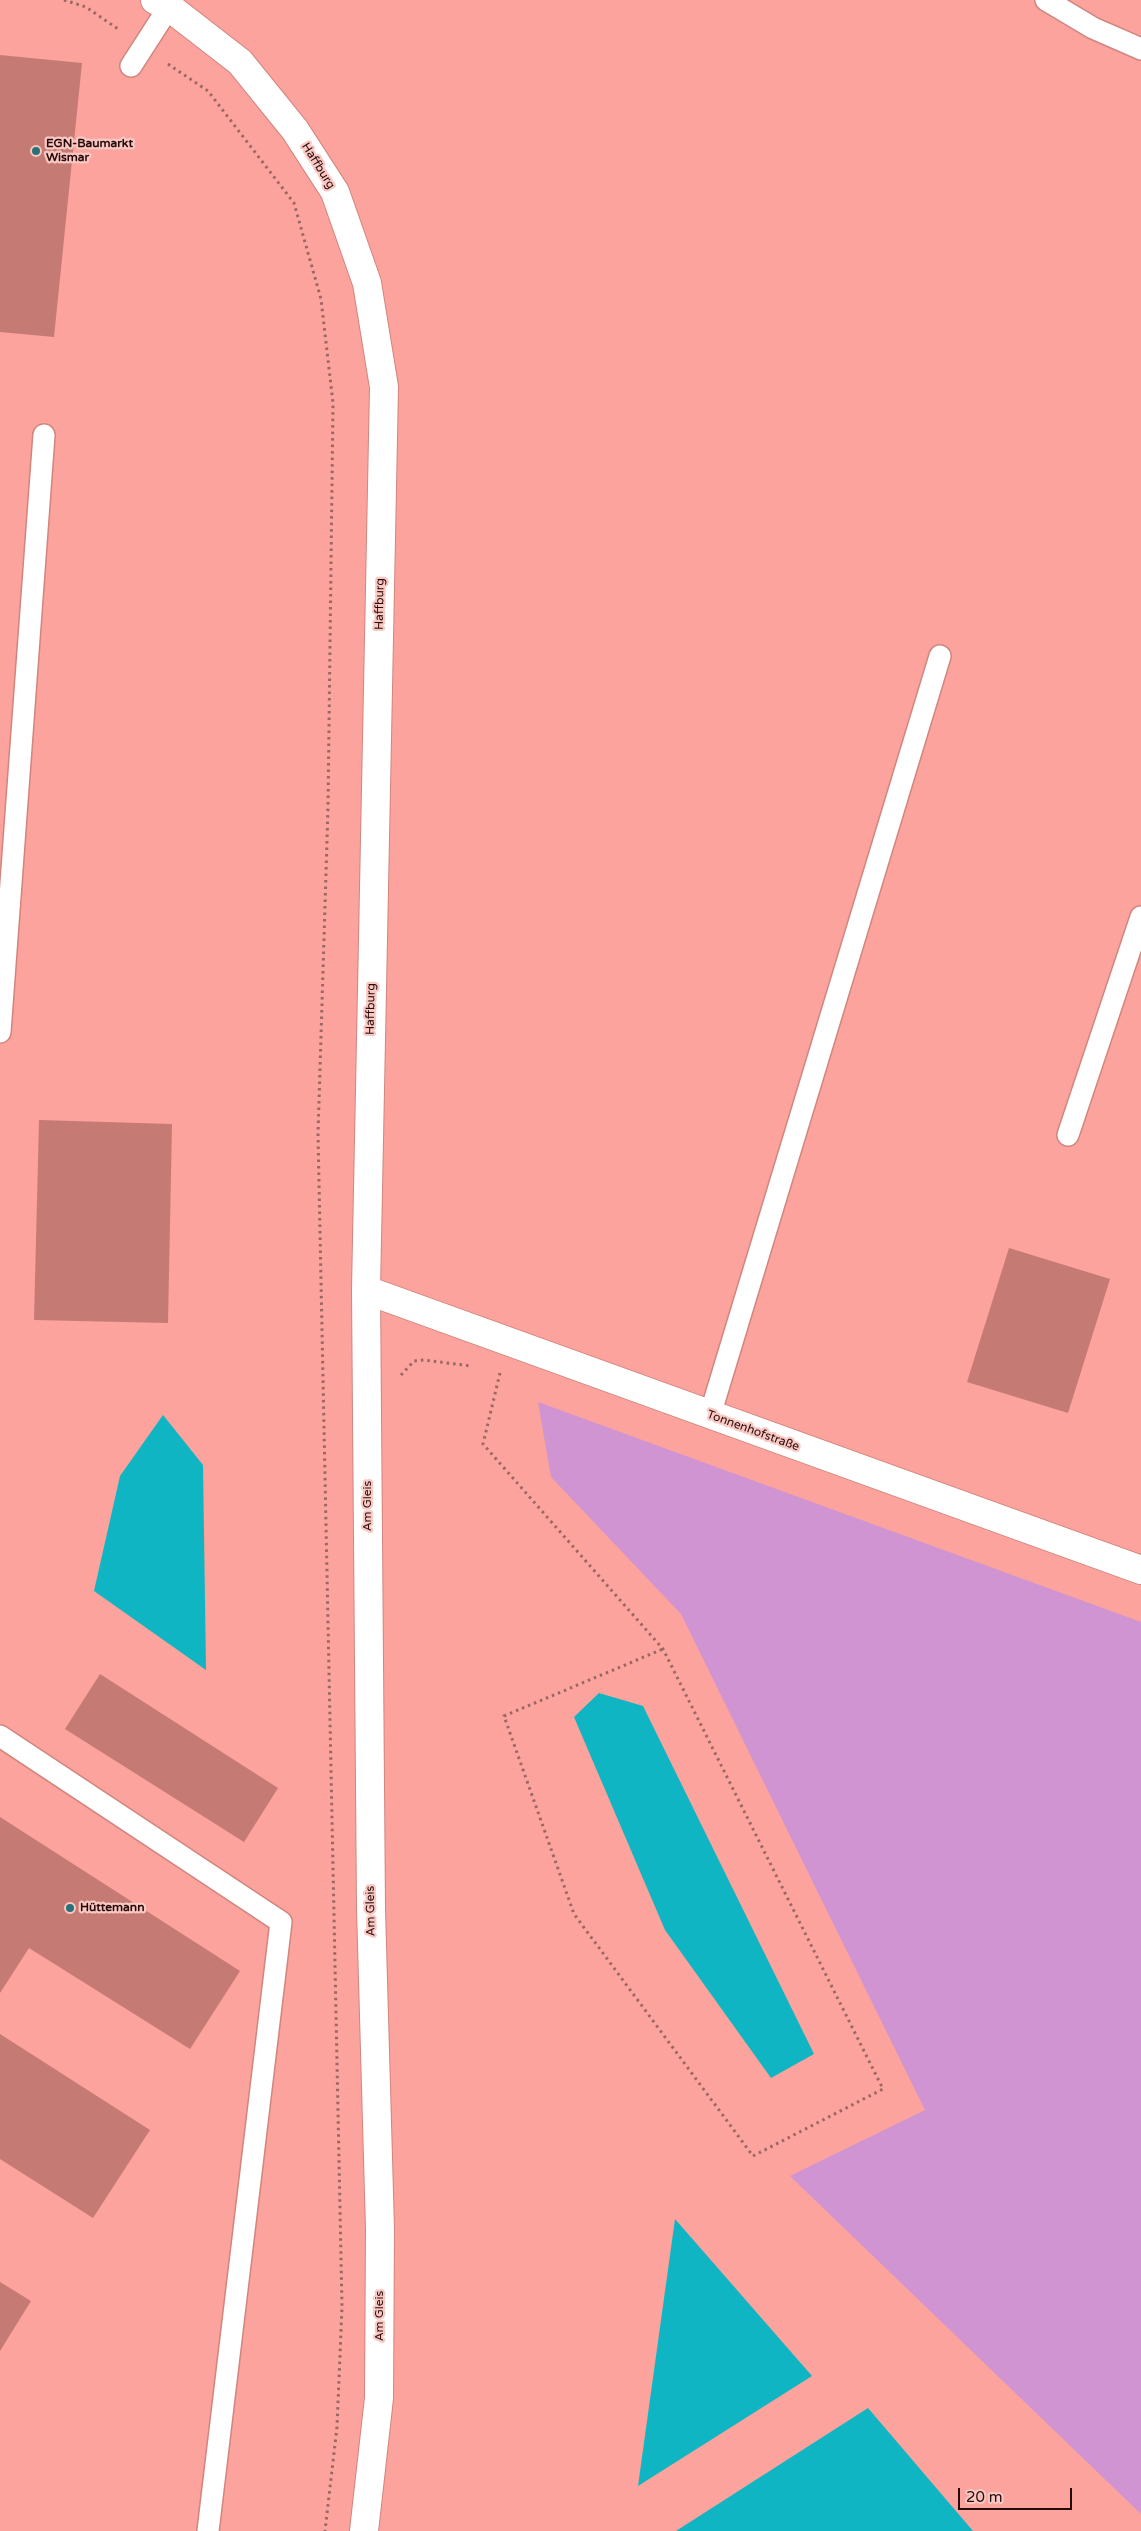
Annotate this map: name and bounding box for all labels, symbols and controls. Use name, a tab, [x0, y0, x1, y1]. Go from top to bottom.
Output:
place label: EGN-Baumarkt Wismar	[46, 137, 133, 165]
street label: Haffburg	[298, 140, 338, 192]
marker: EGN-Baumarkt Wismar	[30, 145, 42, 157]
street label: Haffburg	[372, 578, 388, 630]
street label: Haffburg	[363, 983, 379, 1035]
street label: Tonnenhofstraße	[705, 1408, 801, 1454]
street label: Am Gleis	[361, 1481, 375, 1531]
street label: Am Gleis	[363, 1886, 379, 1936]
place label: Hüttemann	[80, 1901, 144, 1915]
marker: Hüttemann	[64, 1902, 76, 1914]
street label: Am Gleis	[373, 2291, 387, 2341]
scale bar	[961, 2478, 1075, 2510]
text: 20 m	[966, 2488, 1003, 2506]

